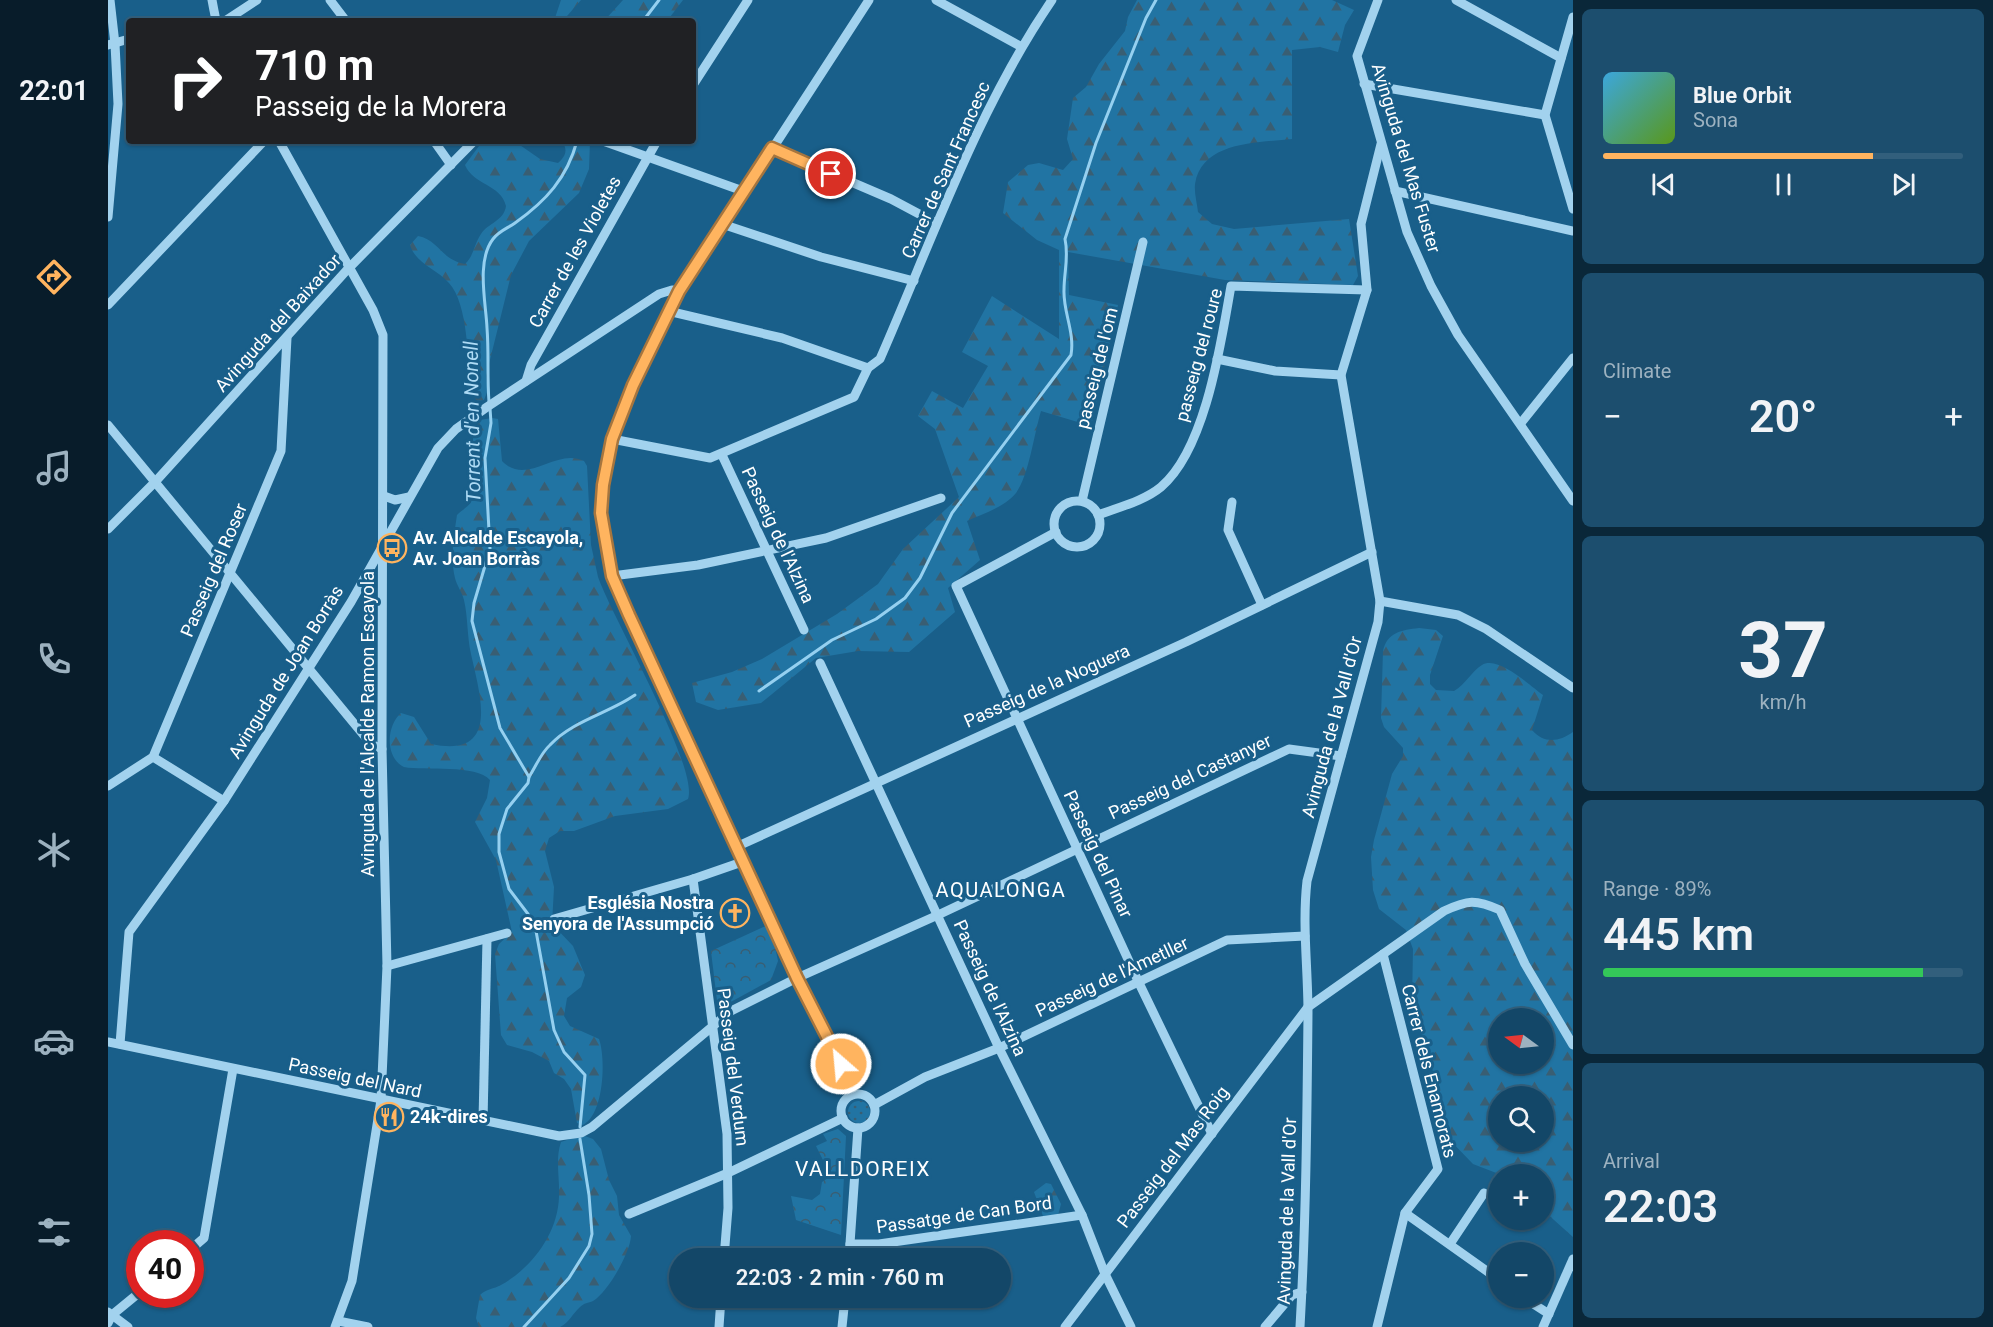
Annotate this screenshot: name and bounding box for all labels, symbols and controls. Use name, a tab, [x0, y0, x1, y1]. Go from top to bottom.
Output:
text: 710 m	[255, 41, 374, 90]
icon: right	[156, 42, 234, 120]
street label: Avinguda del Mas Fuster	[1368, 61, 1445, 255]
text: 22:01	[19, 75, 89, 107]
street label: Carrer de Sant Francesc	[897, 78, 994, 262]
text: Blue Orbit	[1693, 83, 1791, 108]
text: Passeig de la Morera	[255, 91, 507, 123]
text: Sona	[1693, 108, 1738, 132]
pin	[805, 148, 856, 199]
icon: arrive	[814, 157, 847, 190]
icon: previous	[1647, 168, 1680, 201]
icon: pause	[1767, 168, 1800, 201]
icon: next	[1887, 168, 1920, 201]
street label: Carrer de les Violetes	[524, 172, 625, 331]
street label: Avinguda del Baixador	[210, 250, 345, 396]
icon: directions	[33, 256, 75, 298]
street label: passeig del roure	[1171, 286, 1226, 424]
street label: passeig de l'om	[1071, 305, 1122, 431]
water label: Torrent d'en Nonell	[459, 341, 485, 503]
text: Climate	[1603, 359, 1671, 383]
text: 20°	[1749, 390, 1817, 443]
text: −	[1603, 397, 1622, 436]
text: +	[1944, 397, 1963, 436]
icon: music	[33, 447, 75, 489]
street label: Passeig de l'Alzina	[738, 463, 819, 606]
street label: Passeig del Roser	[176, 500, 251, 640]
place label: Av. Alcalde Escayola, Av. Joan Borràs	[413, 527, 583, 569]
bus stop icon: Av. Alcalde Escayola, Av. Joan Borràs	[376, 532, 408, 564]
street label: Avinguda de l'Alcalde Ramon Escayola	[357, 571, 378, 877]
street label: Avinguda de Joan Borràs	[224, 581, 347, 762]
text: 37	[1738, 605, 1828, 696]
street label: Avinguda de la Vall d'Or	[1297, 634, 1366, 820]
icon: phone	[33, 638, 75, 680]
street label: Passeig de la Noguera	[961, 640, 1133, 732]
text: km/h	[1760, 690, 1806, 714]
street label: Passeig del Castanyer	[1105, 730, 1274, 823]
street label: Passeig del Pinar	[1060, 787, 1137, 921]
icon: climate	[33, 829, 75, 871]
text: Range · 89%	[1603, 877, 1711, 901]
district label: AQUALONGA	[936, 878, 1066, 902]
place label: Església Nostra Senyora de l'Assumpció	[522, 892, 714, 934]
church icon: Església Nostra Senyora de l'Assumpció	[719, 897, 751, 929]
text: 445 km	[1603, 908, 1754, 961]
street label: Passeig de l'Alzina	[950, 916, 1031, 1059]
street label: Passeig de l'Ametller	[1032, 932, 1192, 1021]
street label: Carrer dels Enamorats	[1398, 982, 1461, 1160]
street label: Passeig del Verdum	[713, 987, 754, 1147]
north arrow	[1488, 1008, 1554, 1074]
map controls	[1488, 1008, 1554, 1308]
icon: car	[33, 1020, 75, 1062]
position arrow	[809, 1032, 873, 1096]
street label: Passeig del Nard	[287, 1053, 424, 1102]
street label: Passeig del Mas Roig	[1113, 1082, 1233, 1232]
button: search	[1488, 1086, 1554, 1152]
restaurant icon: 24k-dires	[373, 1101, 405, 1133]
place label: 24k-dires	[410, 1106, 488, 1127]
street label: Avinguda de la Vall d'Or	[1273, 1117, 1300, 1305]
text: Arrival	[1603, 1149, 1660, 1173]
district label: VALLDOREIX	[795, 1157, 931, 1181]
button: +	[1488, 1164, 1554, 1230]
text: 22:03	[1603, 1180, 1718, 1233]
street label: Passatge de Can Bord	[875, 1192, 1053, 1237]
icon: filters	[33, 1211, 75, 1253]
speed limit sign: 40	[126, 1230, 204, 1308]
button: −	[1488, 1242, 1554, 1308]
text: 22:03 · 2 min · 760 m	[736, 1265, 944, 1290]

